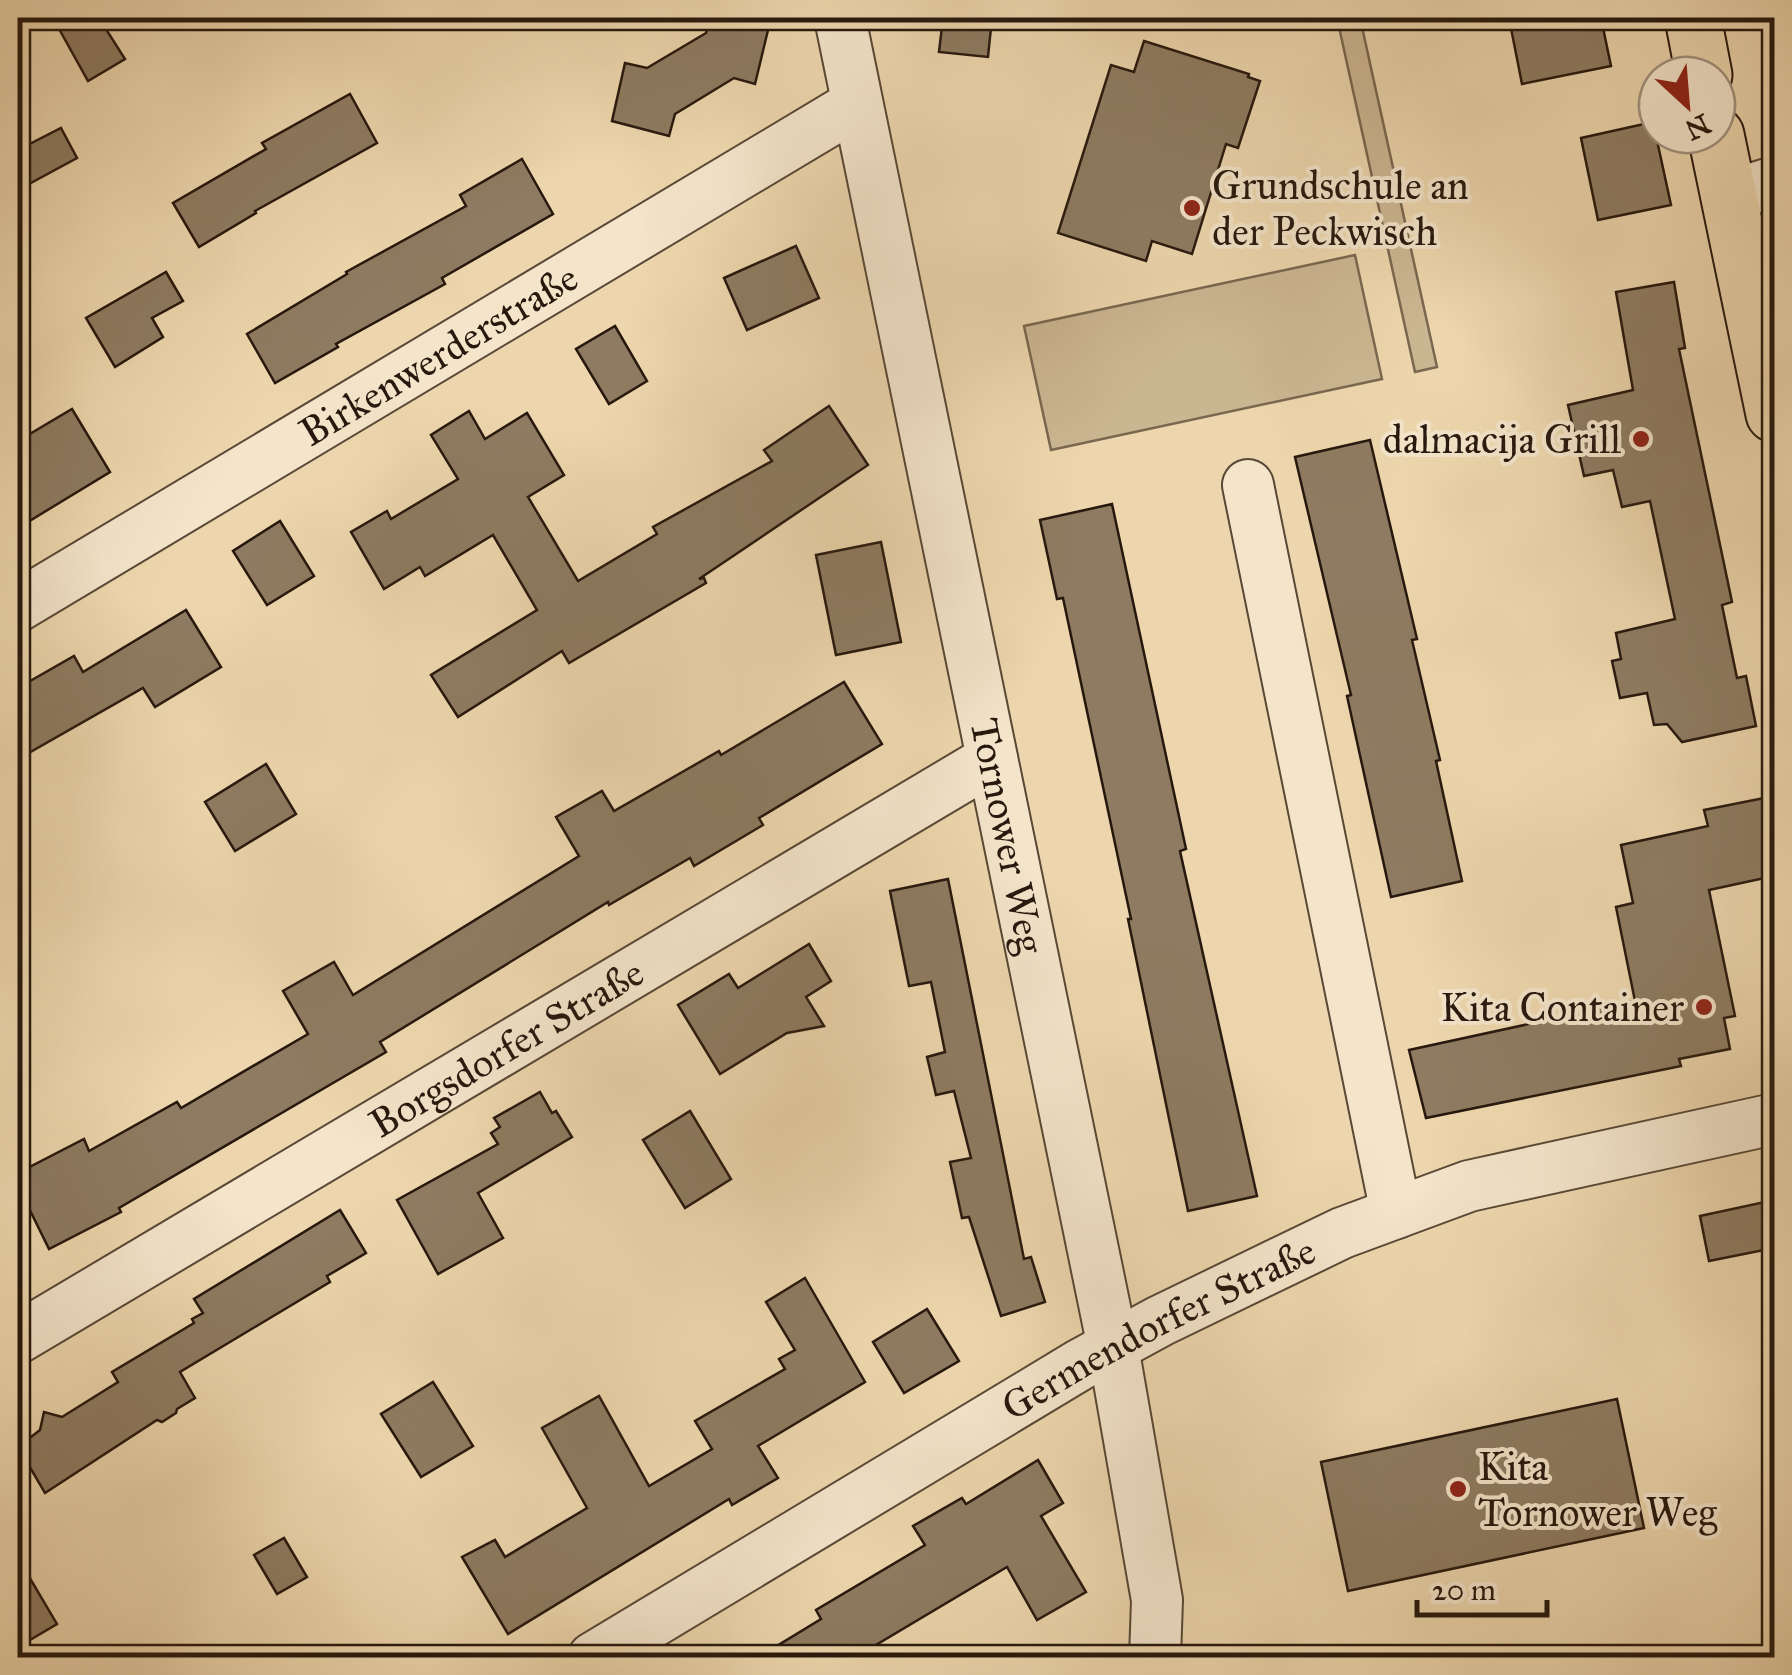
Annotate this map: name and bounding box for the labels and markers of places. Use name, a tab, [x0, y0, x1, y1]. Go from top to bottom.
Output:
place label: Grundschule an der Peckwisch	[1212, 161, 1469, 256]
marker: Grundschule an der Peckwisch	[1181, 197, 1203, 219]
place label: dalmacija Grill	[1383, 415, 1621, 464]
marker: dalmacija Grill	[1630, 428, 1652, 450]
place label: Kita Container	[1441, 983, 1684, 1032]
marker: Kita Container	[1693, 996, 1715, 1018]
place label: Kita Tornower Weg	[1478, 1442, 1717, 1537]
marker: Kita Tornower Weg	[1447, 1478, 1469, 1500]

